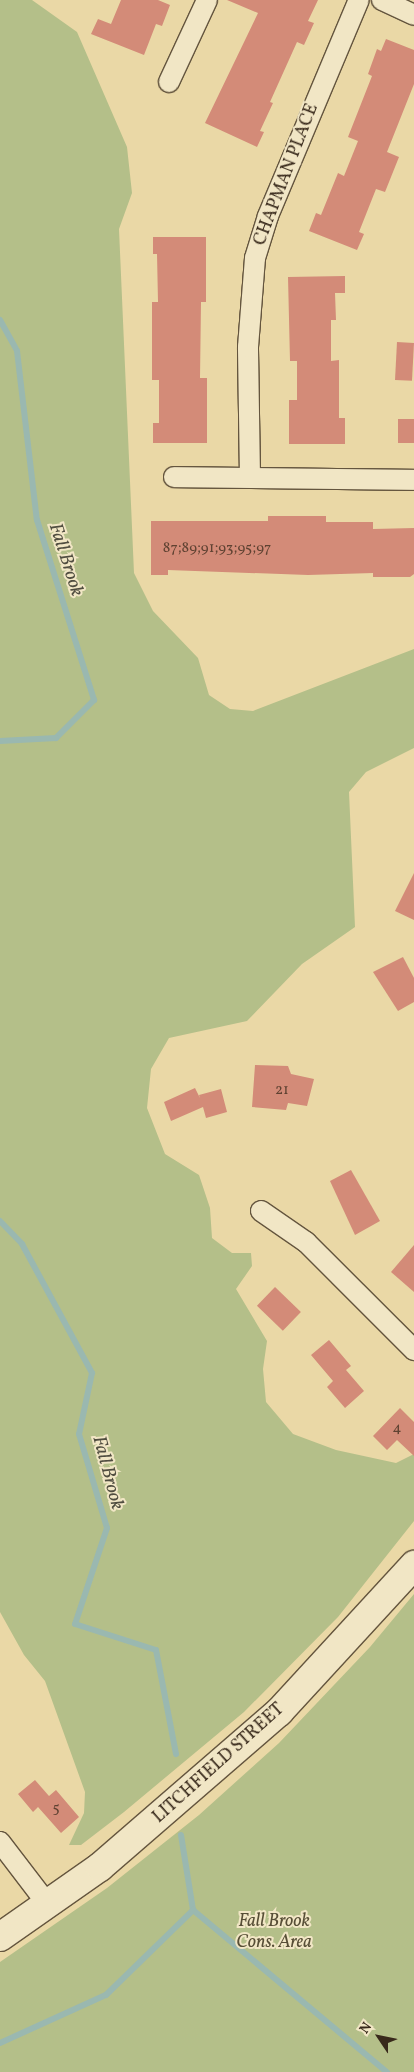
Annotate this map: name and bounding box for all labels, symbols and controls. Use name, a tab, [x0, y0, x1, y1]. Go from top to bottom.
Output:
street label: CHAPMAN PLACE	[250, 101, 324, 249]
water label: Fall Brook	[42, 521, 88, 599]
house number: 87;89;91;93;95;97	[163, 540, 271, 558]
house number: 21	[275, 1082, 289, 1100]
house number: 4	[393, 1420, 401, 1438]
water label: Fall Brook	[86, 1434, 128, 1512]
street label: LITCHFIELD STREET	[149, 1699, 289, 1829]
house number: 5	[52, 1800, 60, 1818]
park label: Fall Brook Cons. Area	[236, 1912, 312, 1955]
north arrow	[354, 2012, 404, 2062]
text: N	[355, 2019, 377, 2038]

